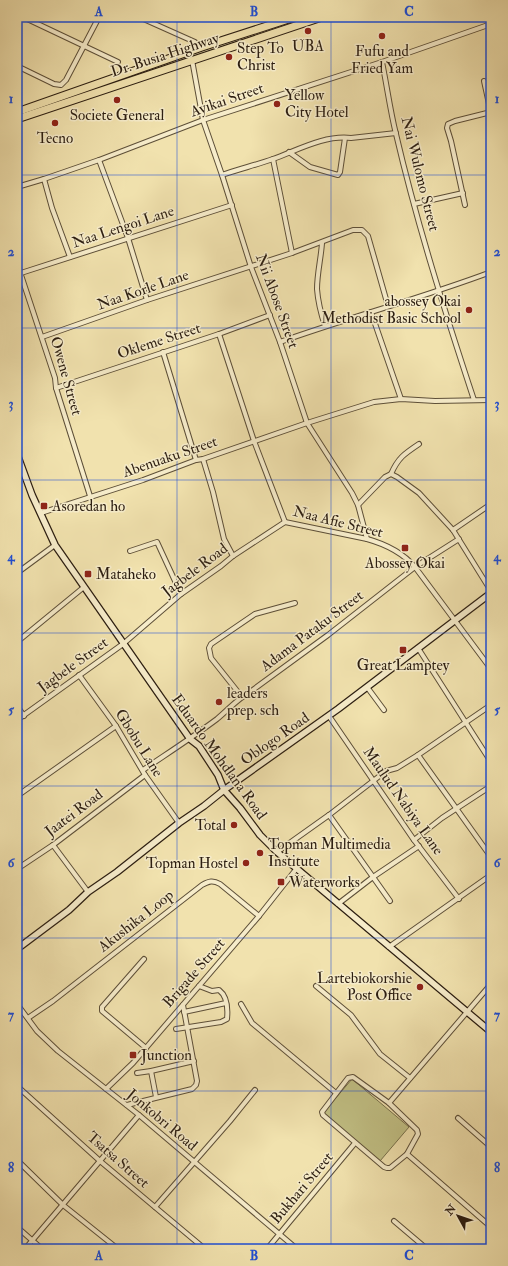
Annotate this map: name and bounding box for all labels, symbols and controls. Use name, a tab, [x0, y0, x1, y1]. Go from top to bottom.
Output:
text: A	[94, 4, 104, 20]
text: B	[250, 4, 258, 20]
text: C	[404, 4, 414, 20]
marker: UBA	[303, 26, 313, 36]
street label: Dr. Busia Highway	[108, 28, 222, 81]
marker: Fufu and Fried Yam	[377, 31, 387, 41]
place label: UBA	[292, 37, 324, 56]
place label: Step To Christ	[237, 39, 284, 75]
place label: Fufu and Fried Yam	[351, 42, 413, 78]
marker: Step To Christ	[224, 52, 234, 62]
street label: Ayikai Street	[187, 79, 266, 122]
place label: Yellow City Hotel	[285, 86, 349, 122]
text: 1	[9, 91, 14, 107]
text: 1	[495, 91, 500, 107]
marker: Societe General	[112, 95, 122, 105]
marker: Yellow City Hotel	[272, 99, 282, 109]
place label: Societe General	[70, 106, 164, 125]
street label: Nai Wulomo Street	[397, 115, 443, 233]
marker: Tecno	[50, 118, 60, 128]
place label: Tecno	[37, 129, 73, 148]
street label: Naa Lengoi Lane	[70, 202, 176, 252]
text: 2	[8, 244, 15, 260]
text: 2	[494, 244, 501, 260]
street label: Nii Abose Street	[251, 251, 303, 351]
street label: Naa Korle Lane	[95, 265, 191, 315]
place label: abossey Okai Methodist Basic School	[321, 292, 461, 328]
marker: abossey Okai Methodist Basic School	[464, 305, 474, 315]
street label: Okleme Street	[115, 319, 203, 363]
street label: Owene Street	[46, 334, 86, 418]
text: 3	[9, 396, 14, 412]
text: 3	[495, 396, 500, 412]
street label: Abenuaku Street	[119, 432, 220, 482]
place label: Asoredan ho	[51, 497, 125, 516]
marker: Asoredan ho	[39, 501, 49, 511]
street label: Naa Afie Street	[291, 502, 385, 542]
street label: Jagbele Road	[158, 539, 233, 602]
marker: Abossey Okai	[400, 543, 410, 553]
text: 4	[6, 549, 15, 565]
text: 4	[492, 549, 501, 565]
place label: Abossey Okai	[364, 554, 445, 573]
place label: Mataheko	[96, 565, 156, 584]
marker: Mataheko	[83, 569, 93, 579]
street label: Adama Pataku Street	[256, 586, 367, 676]
street label: Jagbele Street	[33, 633, 113, 698]
marker: Great Lamptey	[398, 645, 408, 655]
place label: Great Lamptey	[357, 656, 450, 676]
place label: leaders prep. sch	[226, 684, 279, 721]
street label: Eduardo Mohdlana Road	[167, 691, 271, 824]
marker: leaders prep. sch	[214, 697, 224, 707]
text: 5	[8, 702, 14, 718]
text: 5	[494, 702, 500, 718]
street label: Gbobu Lane	[111, 706, 167, 780]
street label: Oblogo Road	[237, 708, 314, 770]
street label: Maulud Nabiya Lane	[359, 743, 447, 859]
street label: Jaatei Road	[40, 785, 108, 842]
place label: Total	[195, 816, 226, 835]
marker: Total	[229, 820, 239, 830]
place label: Topman Multimedia Institute	[268, 835, 392, 871]
marker: Topman Multimedia Institute	[255, 848, 265, 858]
place label: Topman Hostel	[146, 854, 238, 874]
text: 6	[8, 855, 16, 871]
text: 6	[494, 855, 502, 871]
marker: Topman Hostel	[241, 858, 251, 868]
place label: Waterworks	[288, 873, 360, 892]
marker: Waterworks	[276, 877, 286, 887]
street label: Akushika Loop	[94, 885, 179, 958]
street label: Brigade Street	[159, 934, 229, 1012]
place label: Lartebiokorshie Post Office	[317, 969, 412, 1005]
marker: Lartebiokorshie Post Office	[415, 982, 425, 992]
text: 7	[8, 1007, 15, 1023]
text: 7	[494, 1007, 501, 1023]
place label: Junction	[140, 1046, 192, 1066]
marker: Junction	[128, 1050, 138, 1060]
street label: Jonkobri Road	[121, 1084, 202, 1156]
street label: Tsatsa Street	[83, 1128, 153, 1192]
street label: Bukhari Street	[267, 1148, 338, 1228]
text: 8	[8, 1160, 14, 1176]
text: 8	[494, 1160, 500, 1176]
north arrow	[438, 1196, 478, 1236]
text: N	[442, 1201, 460, 1219]
text: A	[94, 1248, 104, 1264]
text: B	[250, 1248, 258, 1264]
text: C	[404, 1248, 414, 1264]

